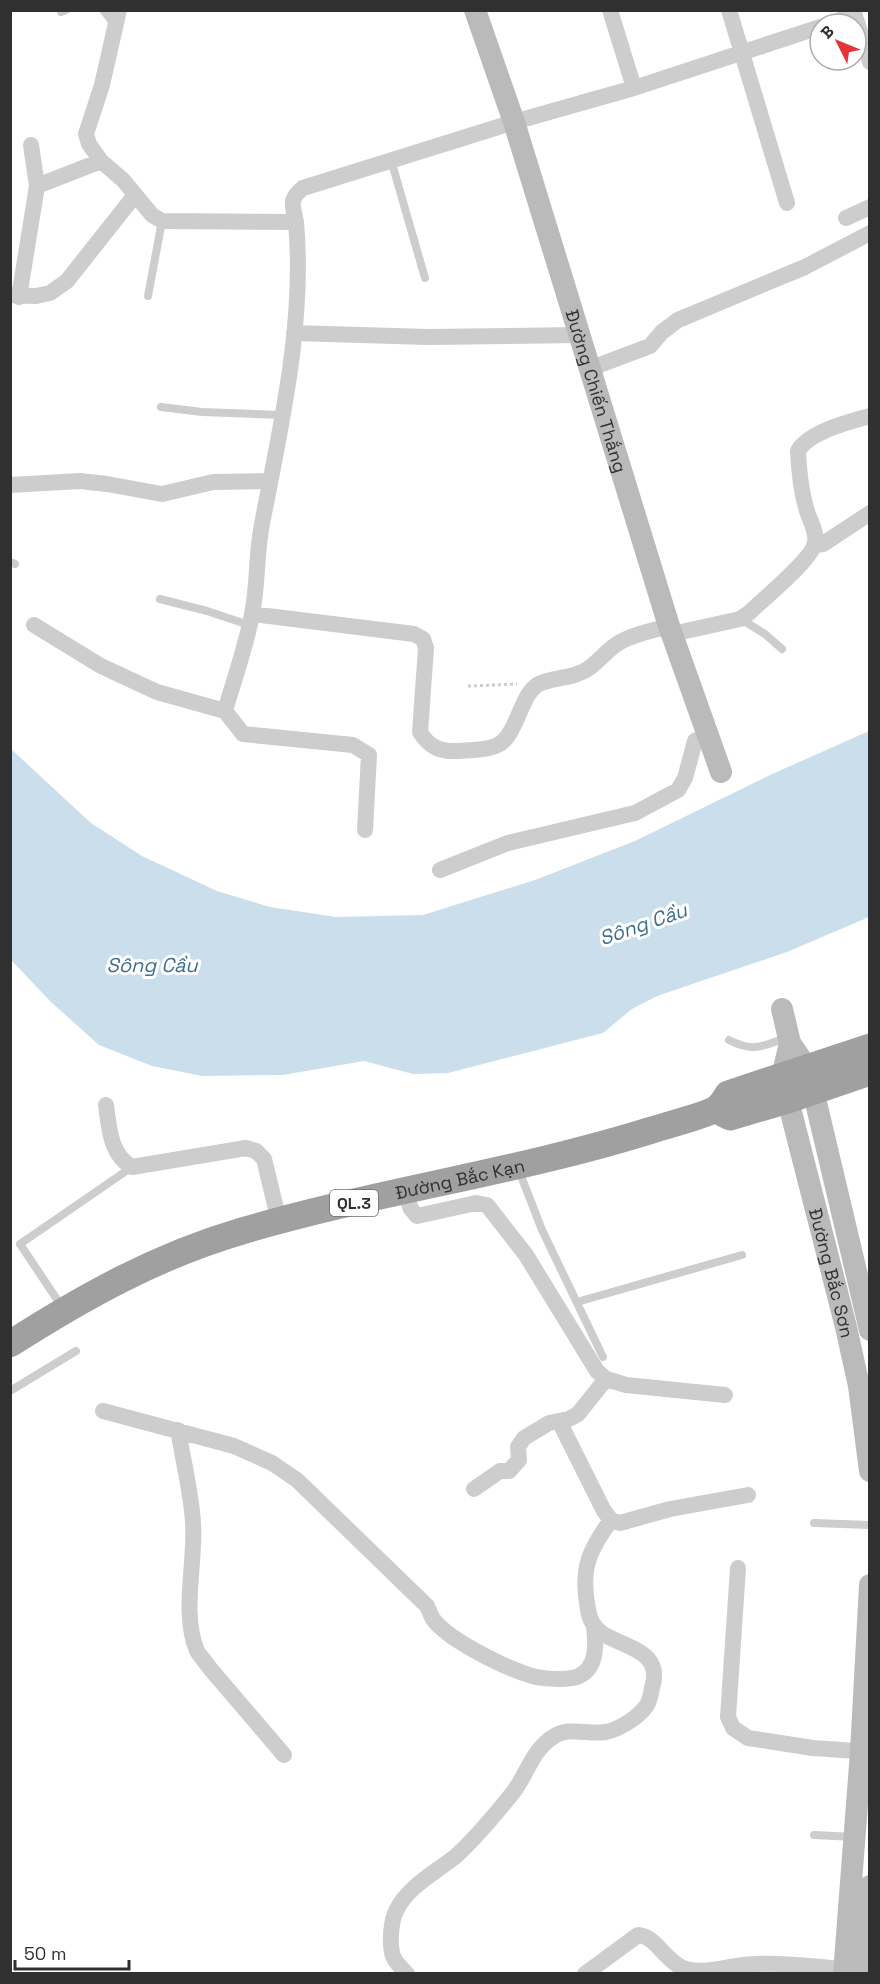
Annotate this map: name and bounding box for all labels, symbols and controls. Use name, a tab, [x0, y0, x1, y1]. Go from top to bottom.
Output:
north arrow	[808, 12, 868, 72]
text: B	[816, 21, 839, 43]
street label: Đường Chiến Thắng	[561, 307, 633, 475]
water label: Sông Cầu	[596, 896, 692, 951]
water label: Sông Cầu	[106, 952, 199, 978]
street label: Đường Bắc Kạn	[393, 1153, 527, 1204]
road number: QL.3	[330, 1190, 378, 1216]
street label: Đường Bắc Sơn	[804, 1206, 859, 1340]
scale bar	[15, 1933, 129, 1971]
text: 50 m	[24, 1942, 66, 1965]

